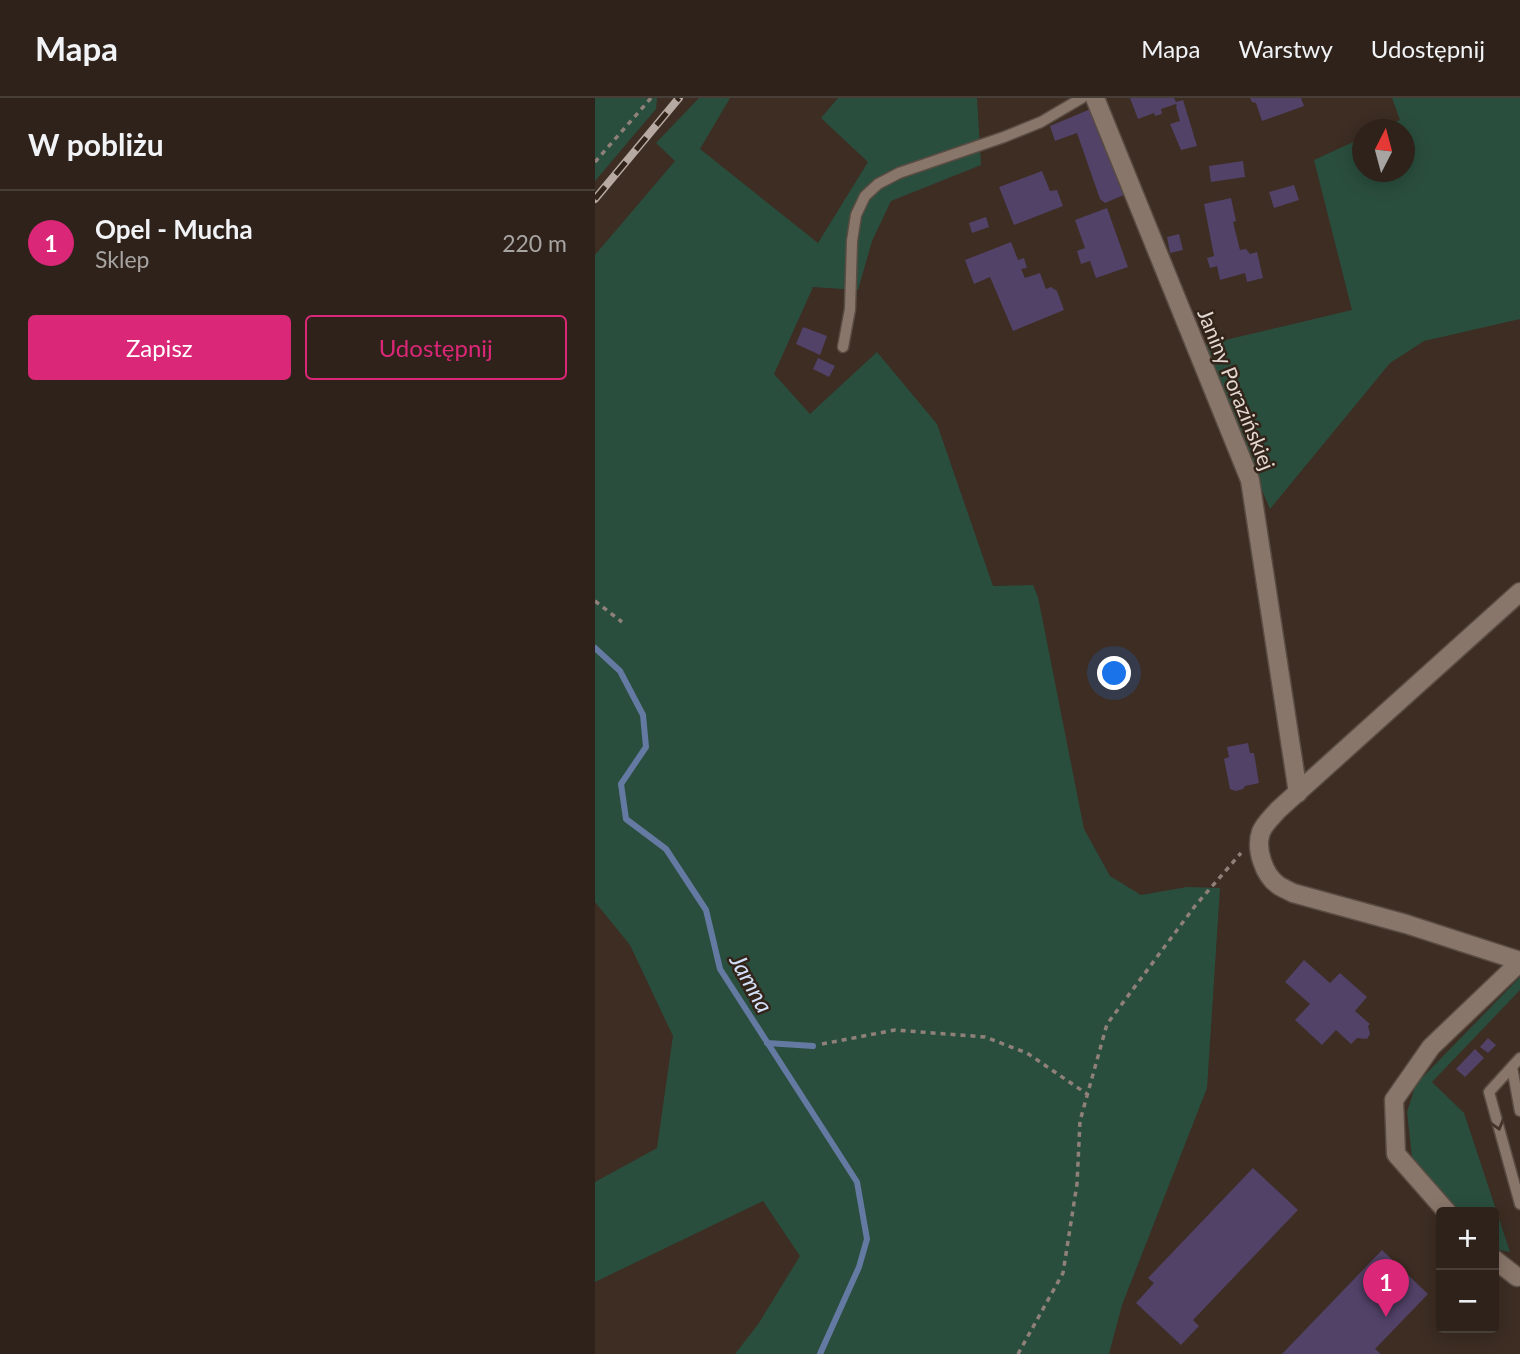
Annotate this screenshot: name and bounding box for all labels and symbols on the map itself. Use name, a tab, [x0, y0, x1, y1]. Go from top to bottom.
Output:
north arrow	[1352, 119, 1415, 182]
street label: Janiny Porazińskiej	[1193, 305, 1281, 473]
your location	[1097, 656, 1131, 690]
water label: Jamna	[724, 948, 779, 1017]
one-way arrow	[1490, 1118, 1504, 1130]
pin: 1	[1363, 1259, 1409, 1317]

